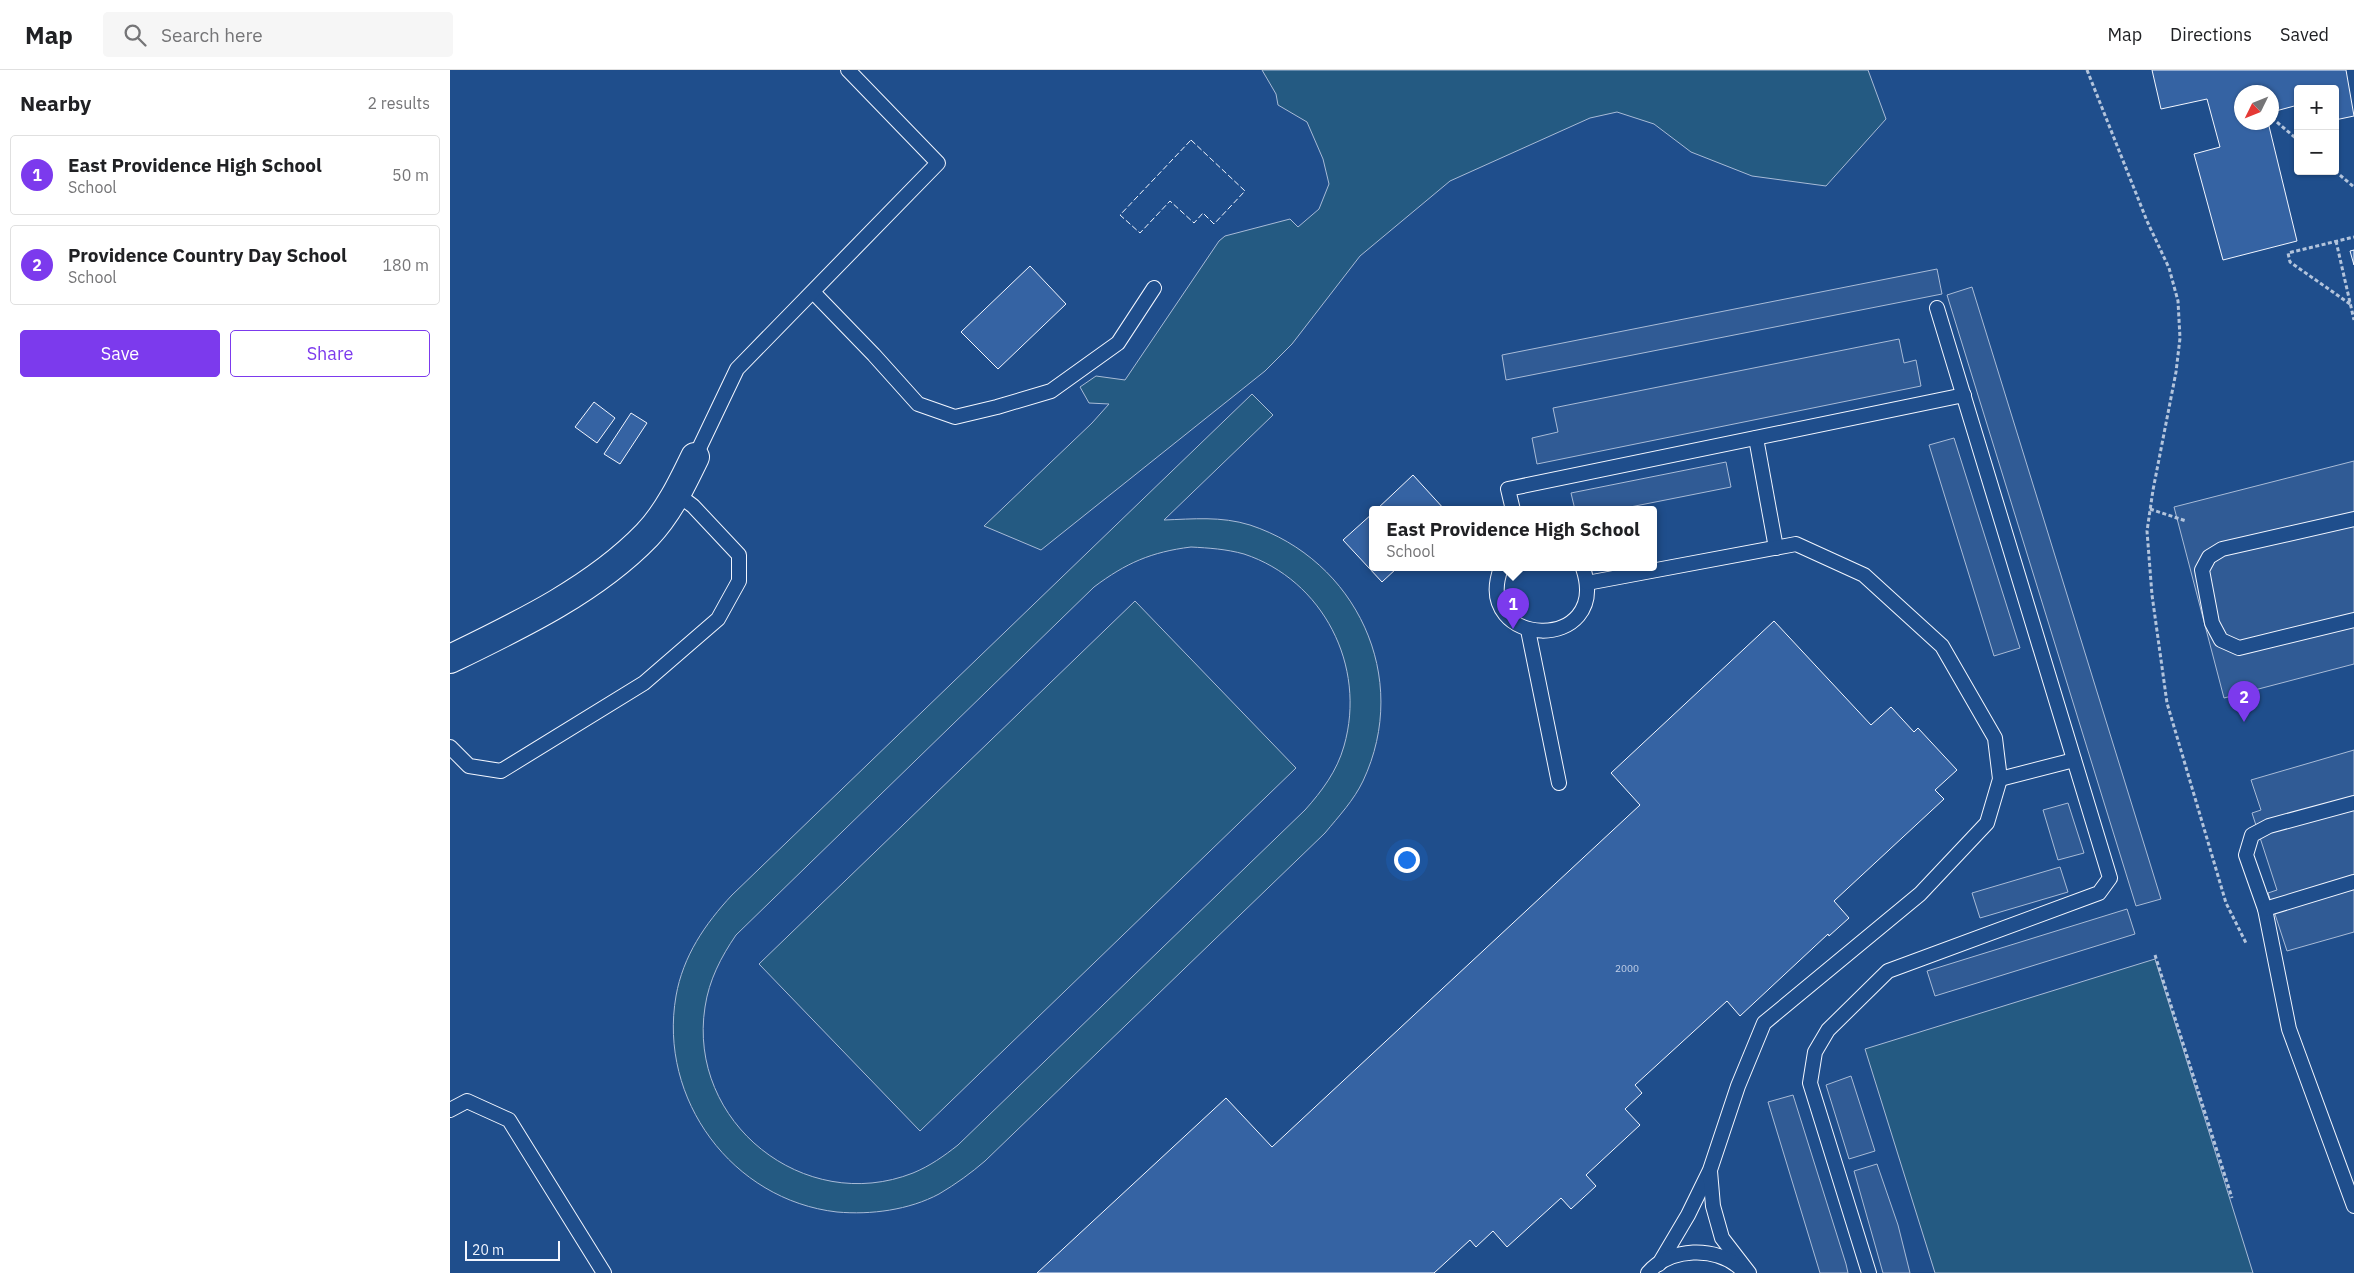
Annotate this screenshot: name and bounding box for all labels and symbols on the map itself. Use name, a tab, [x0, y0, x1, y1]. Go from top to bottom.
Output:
north arrow	[2234, 85, 2279, 130]
pin: 1	[1497, 588, 1529, 629]
pin: 2	[2228, 681, 2260, 722]
your location	[1394, 847, 1420, 873]
house number: 2000	[1615, 962, 1639, 975]
scale bar	[465, 1238, 560, 1261]

